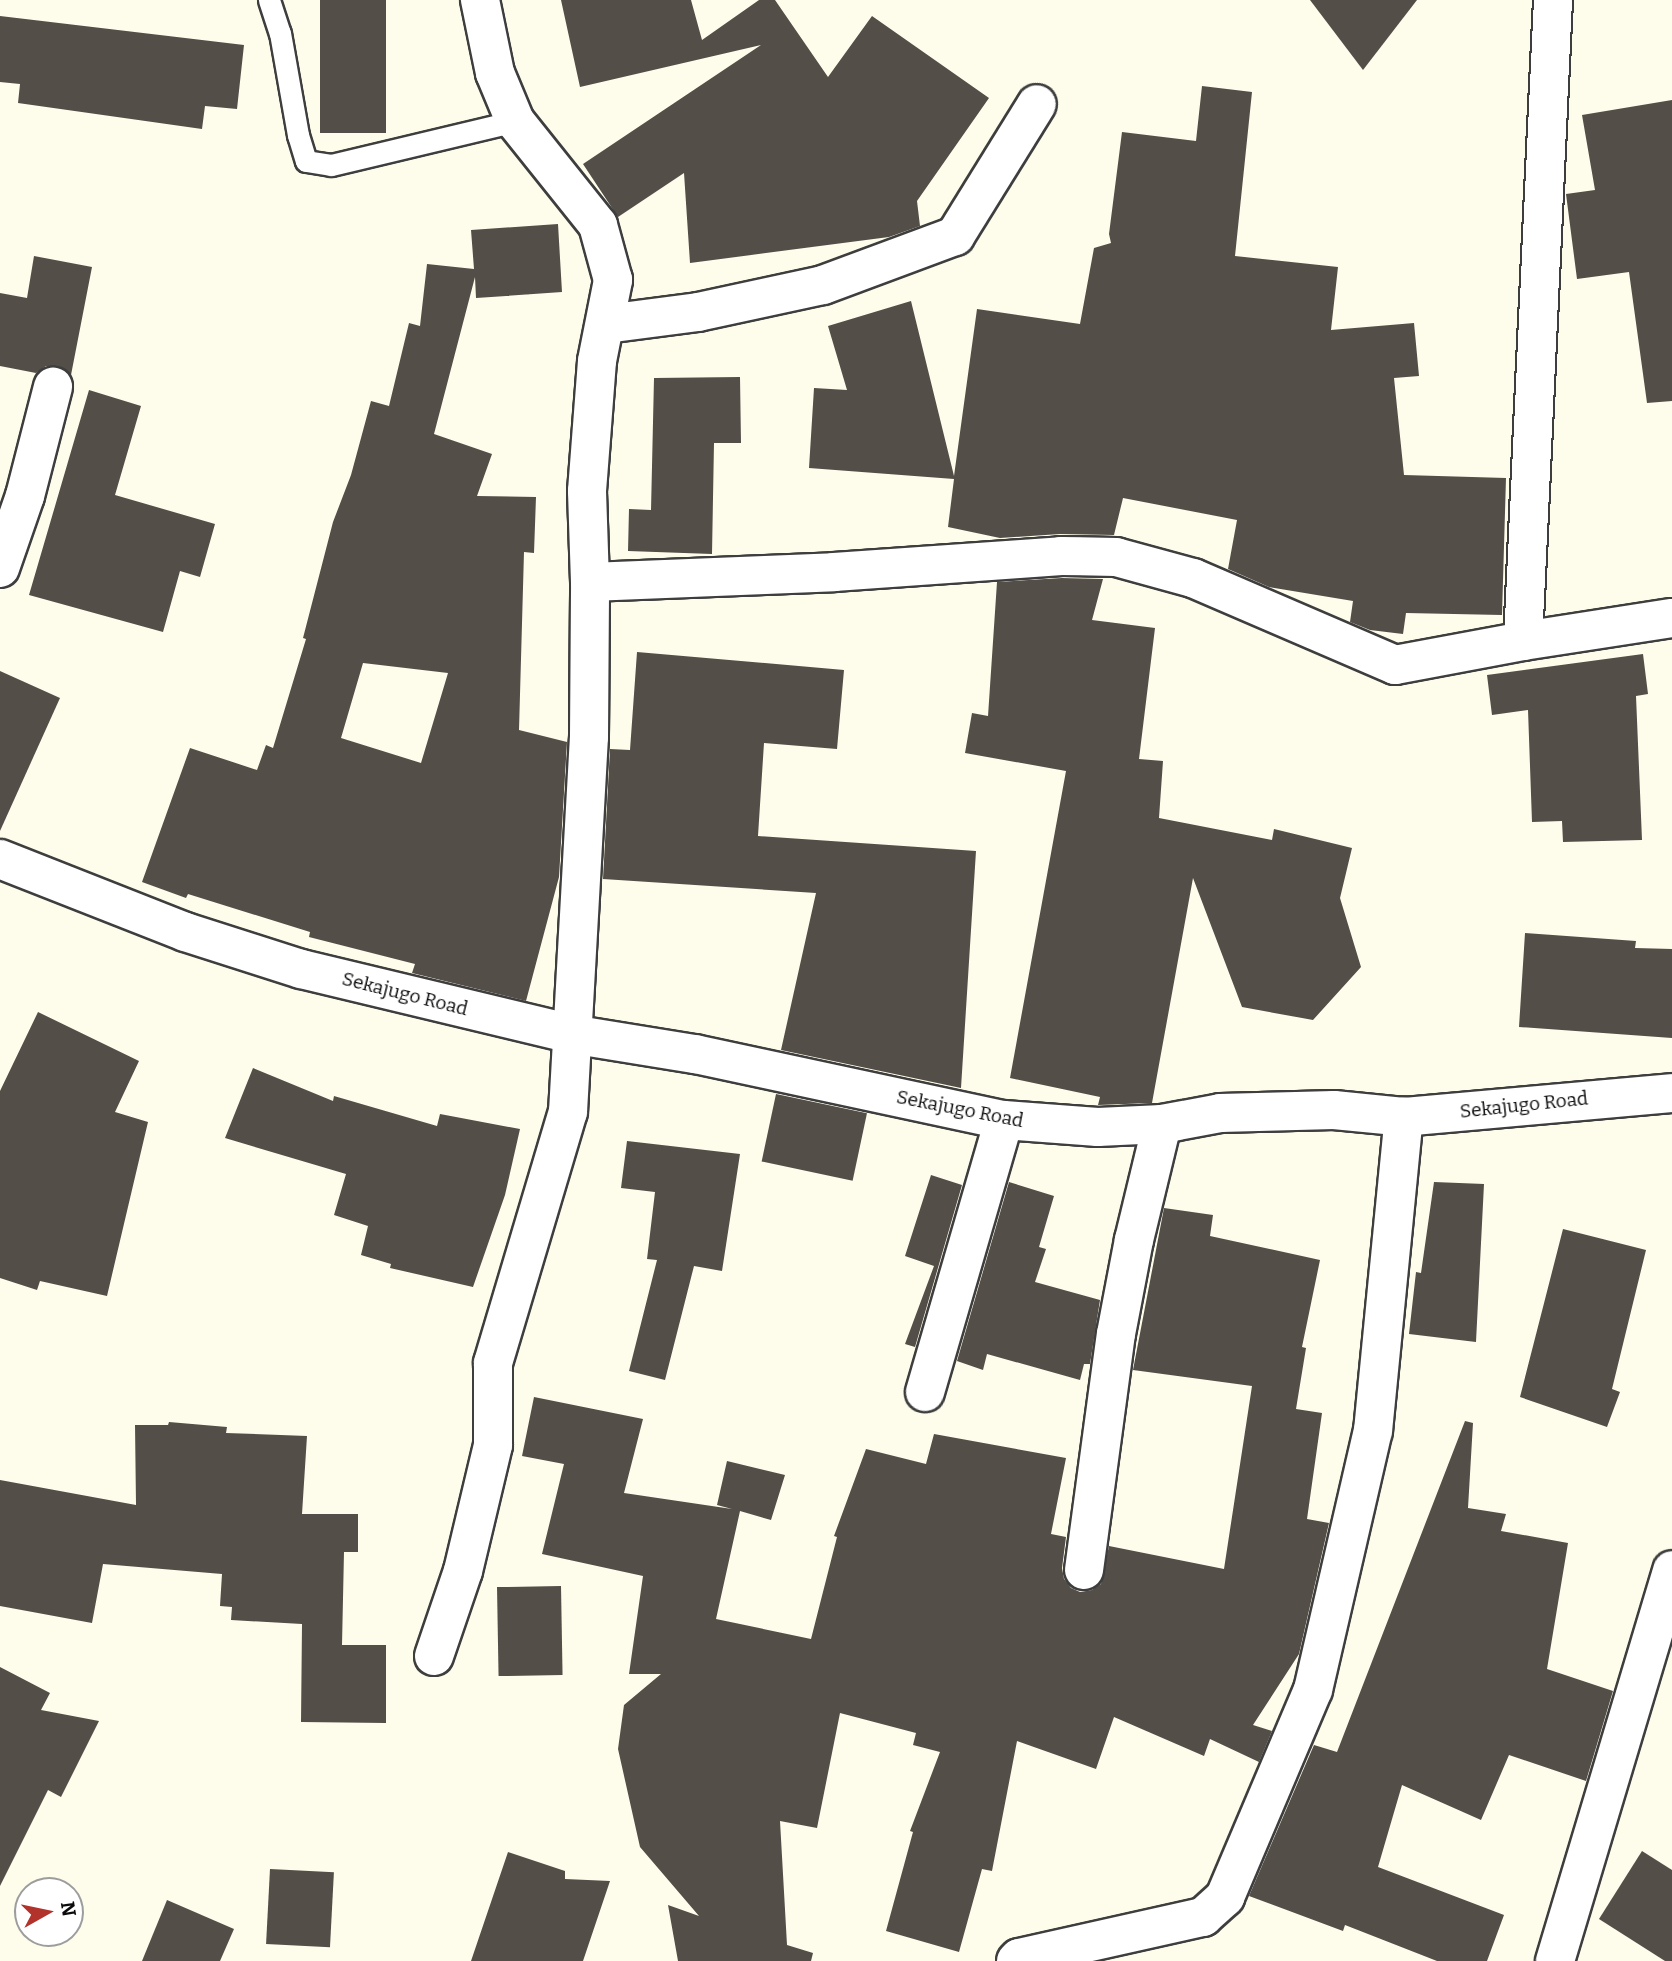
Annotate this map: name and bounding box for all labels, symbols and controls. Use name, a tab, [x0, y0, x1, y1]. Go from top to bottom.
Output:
street label: Sekajugo Road	[340, 967, 470, 1021]
street label: Sekajugo Road	[895, 1086, 1025, 1132]
street label: Sekajugo Road	[1459, 1087, 1589, 1123]
north arrow	[14, 1877, 84, 1947]
text: N	[56, 1900, 81, 1918]

